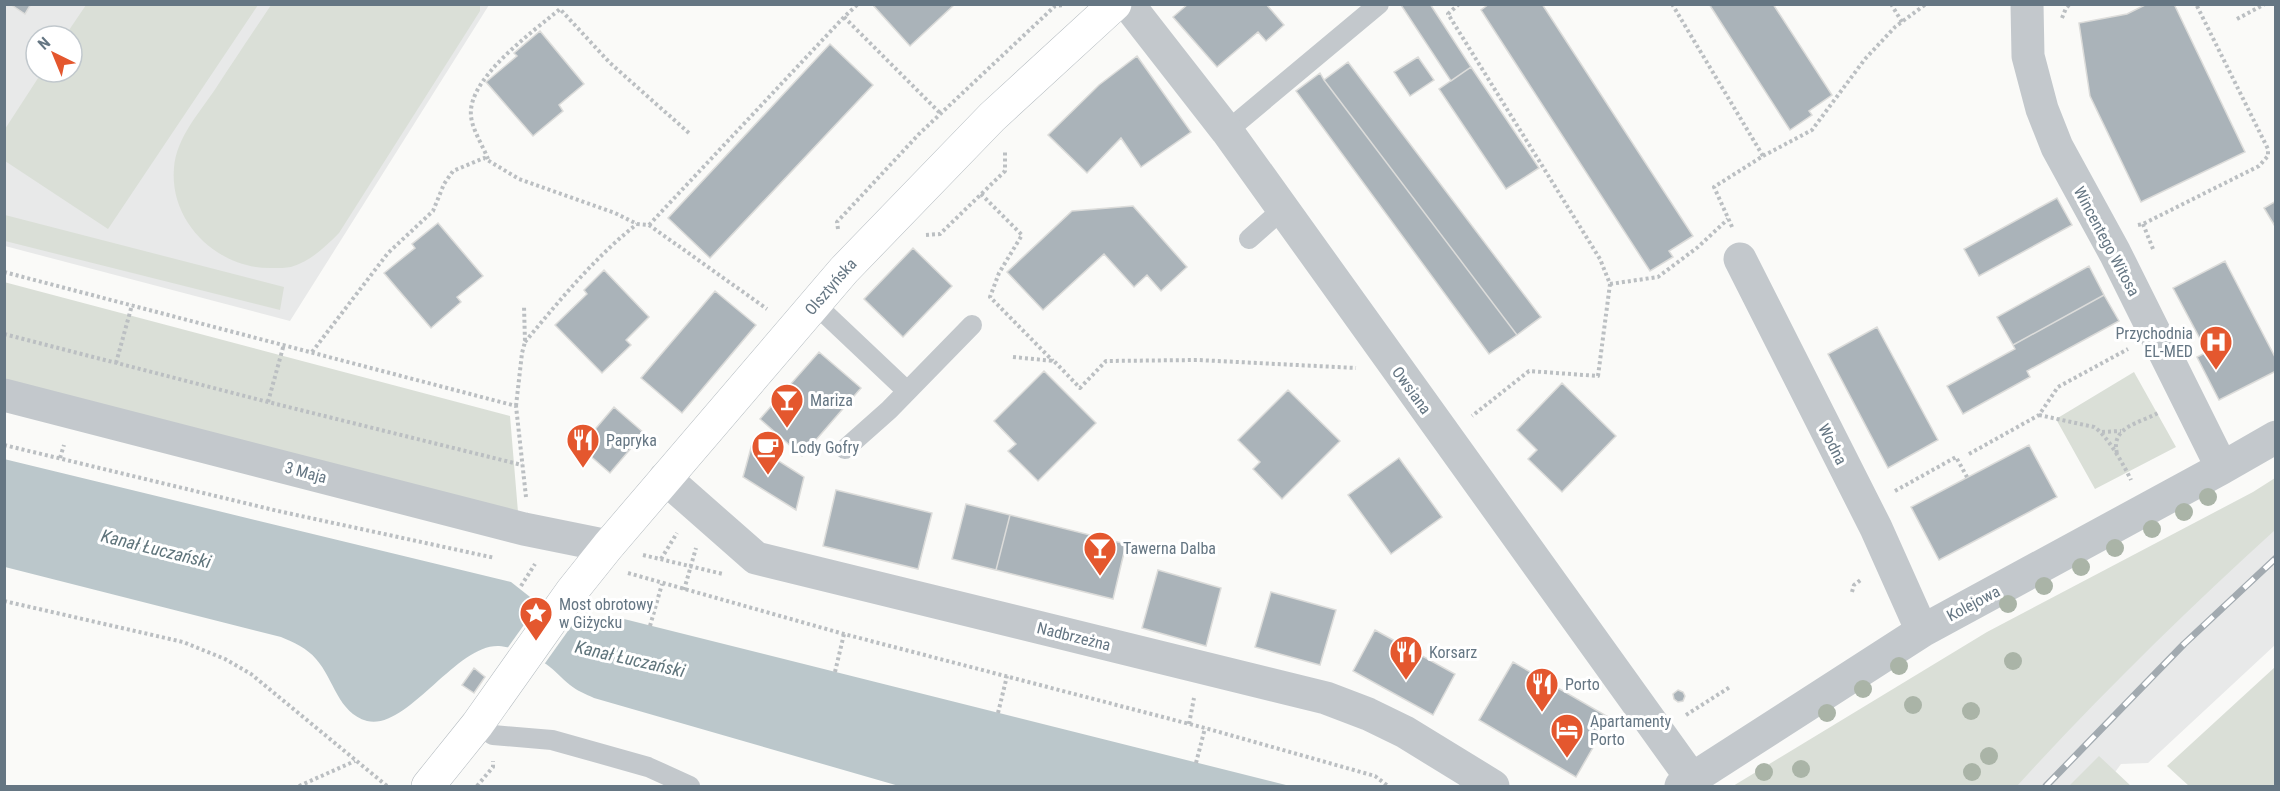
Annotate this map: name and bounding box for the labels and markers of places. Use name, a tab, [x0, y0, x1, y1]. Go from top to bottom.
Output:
place label: Przychodnia EL-MED	[2116, 324, 2193, 361]
hospital icon: Przychodnia EL-MED	[2198, 324, 2234, 371]
bar icon: Mariza	[769, 382, 805, 429]
place label: Mariza	[810, 391, 853, 410]
restaurant icon: Papryka	[565, 422, 601, 469]
cafe icon: Lody Gofry	[750, 429, 786, 476]
place label: Papryka	[606, 431, 657, 450]
place label: Lody Gofry	[791, 438, 859, 457]
bar icon: Tawerna Dalba	[1082, 530, 1118, 577]
place label: Tawerna Dalba	[1123, 539, 1216, 558]
place icon: Most obrotowy w Giżycku	[518, 595, 554, 642]
place label: Most obrotowy w Giżycku	[559, 595, 654, 632]
restaurant icon: Korsarz	[1388, 634, 1424, 681]
place label: Korsarz	[1429, 643, 1477, 662]
restaurant icon: Porto	[1524, 666, 1560, 713]
place label: Porto	[1565, 675, 1600, 694]
hotel icon: Apartamenty Porto	[1549, 712, 1585, 759]
place label: Apartamenty Porto	[1590, 712, 1671, 749]

